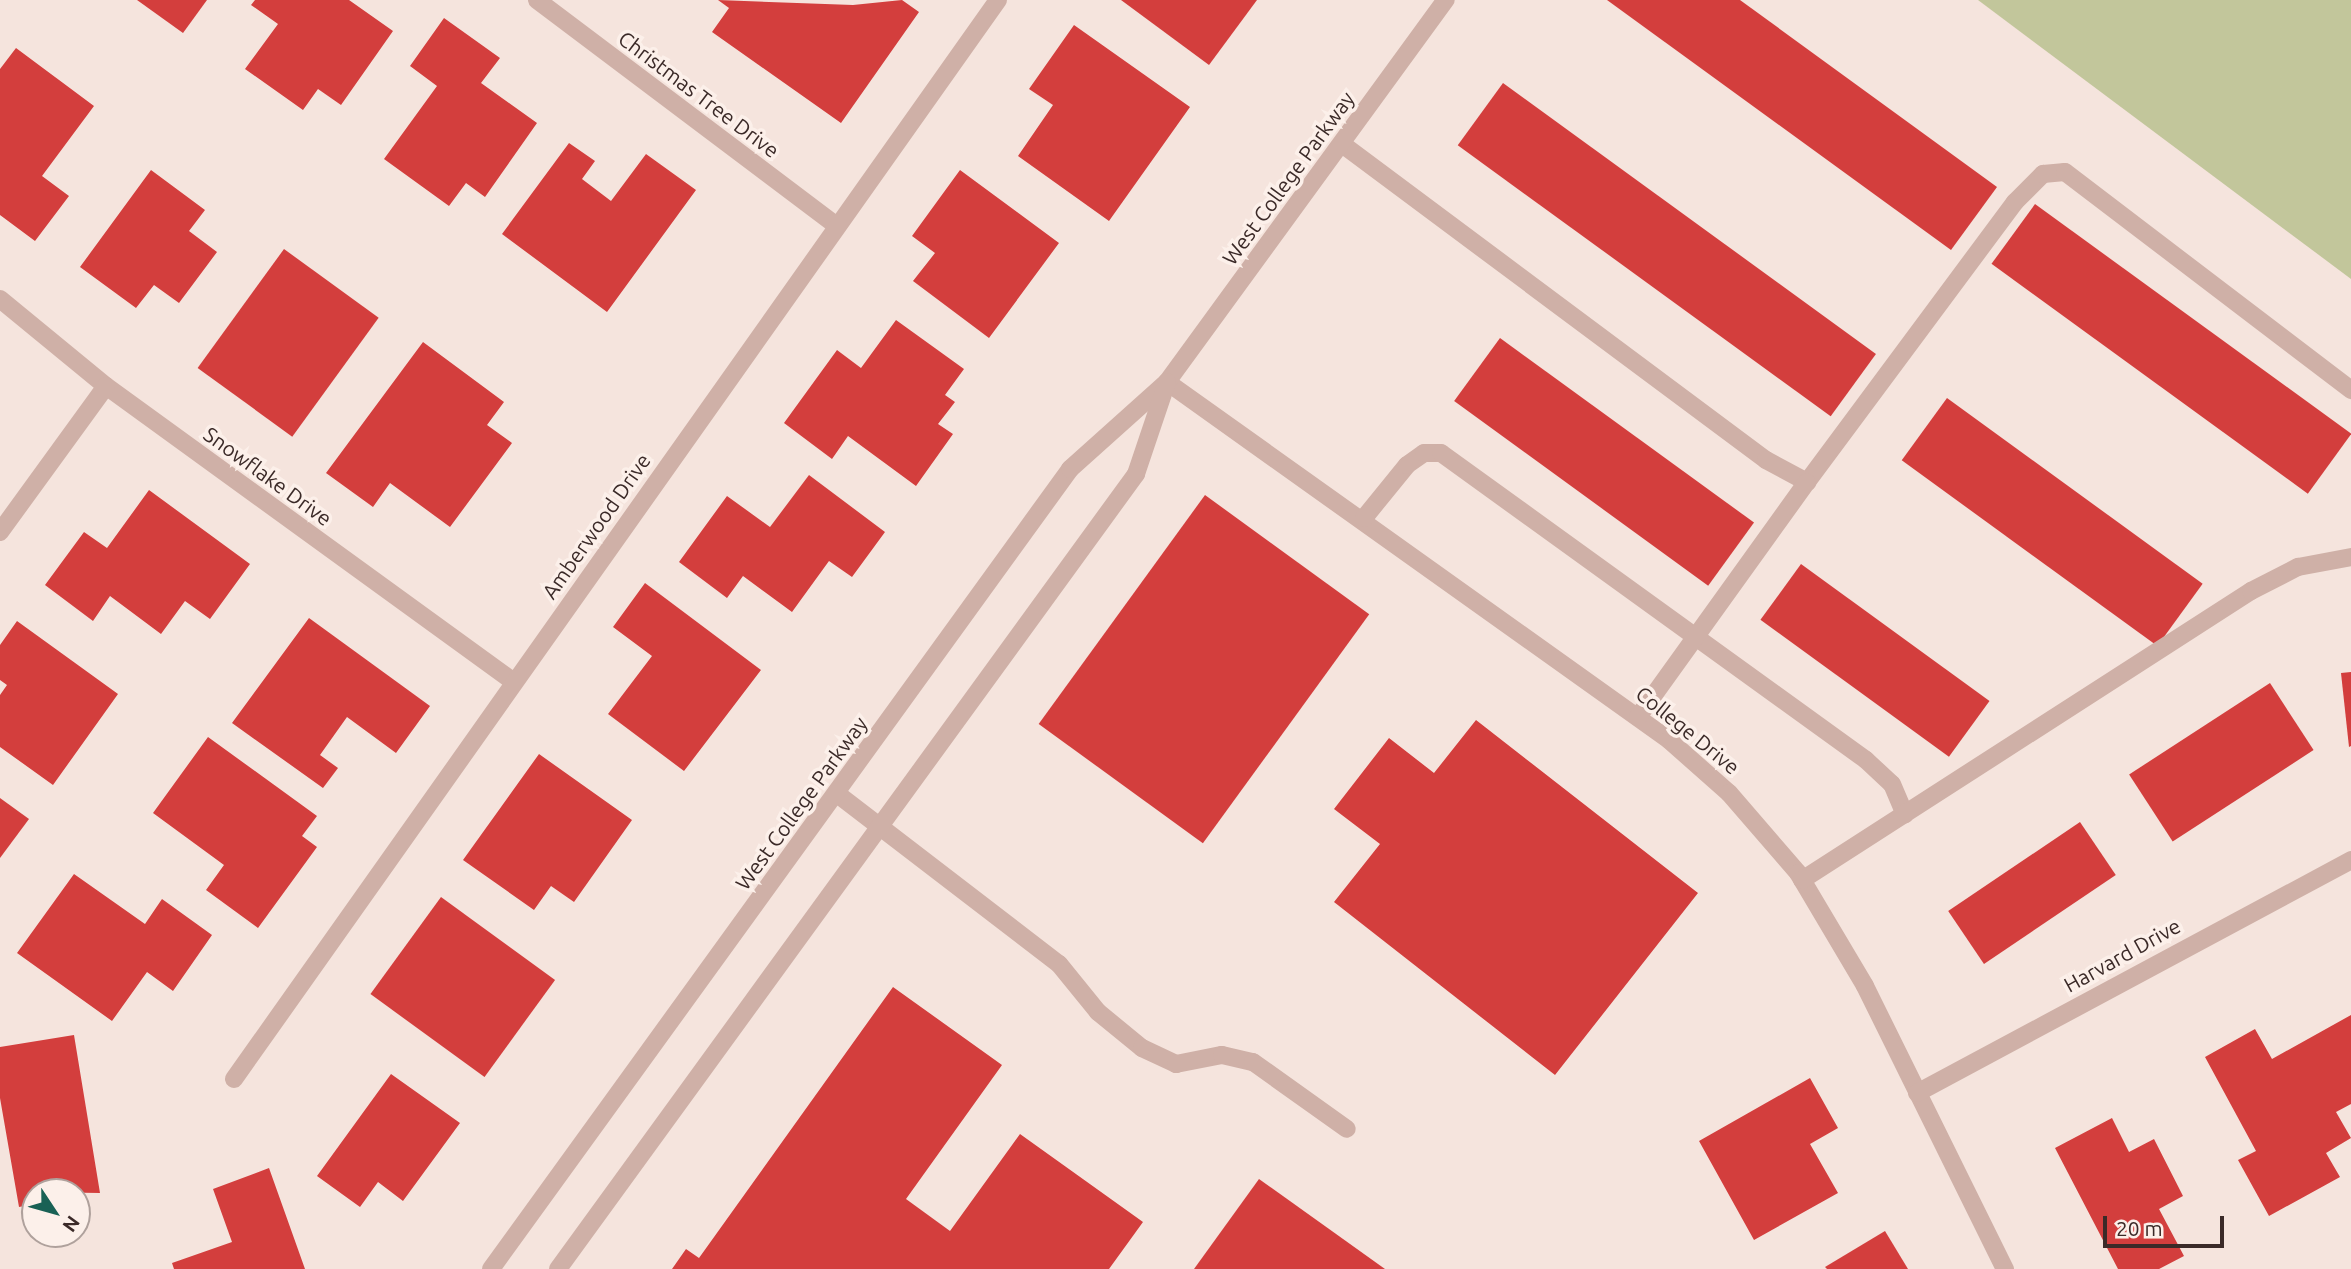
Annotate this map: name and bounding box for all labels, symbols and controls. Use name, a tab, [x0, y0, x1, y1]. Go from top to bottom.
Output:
street label: Christmas Tree Drive	[614, 25, 784, 163]
street label: West College Parkway	[1217, 86, 1359, 270]
street label: Snowflake Drive	[199, 421, 337, 531]
street label: Amberwood Drive	[536, 448, 656, 604]
street label: College Drive	[1631, 681, 1745, 779]
street label: West College Parkway	[730, 711, 872, 895]
street label: Harvard Drive	[2059, 913, 2185, 997]
north arrow	[21, 1178, 91, 1248]
scale bar	[2106, 1202, 2227, 1246]
text: N	[58, 1212, 84, 1236]
text: 20 m	[2116, 1216, 2163, 1240]

